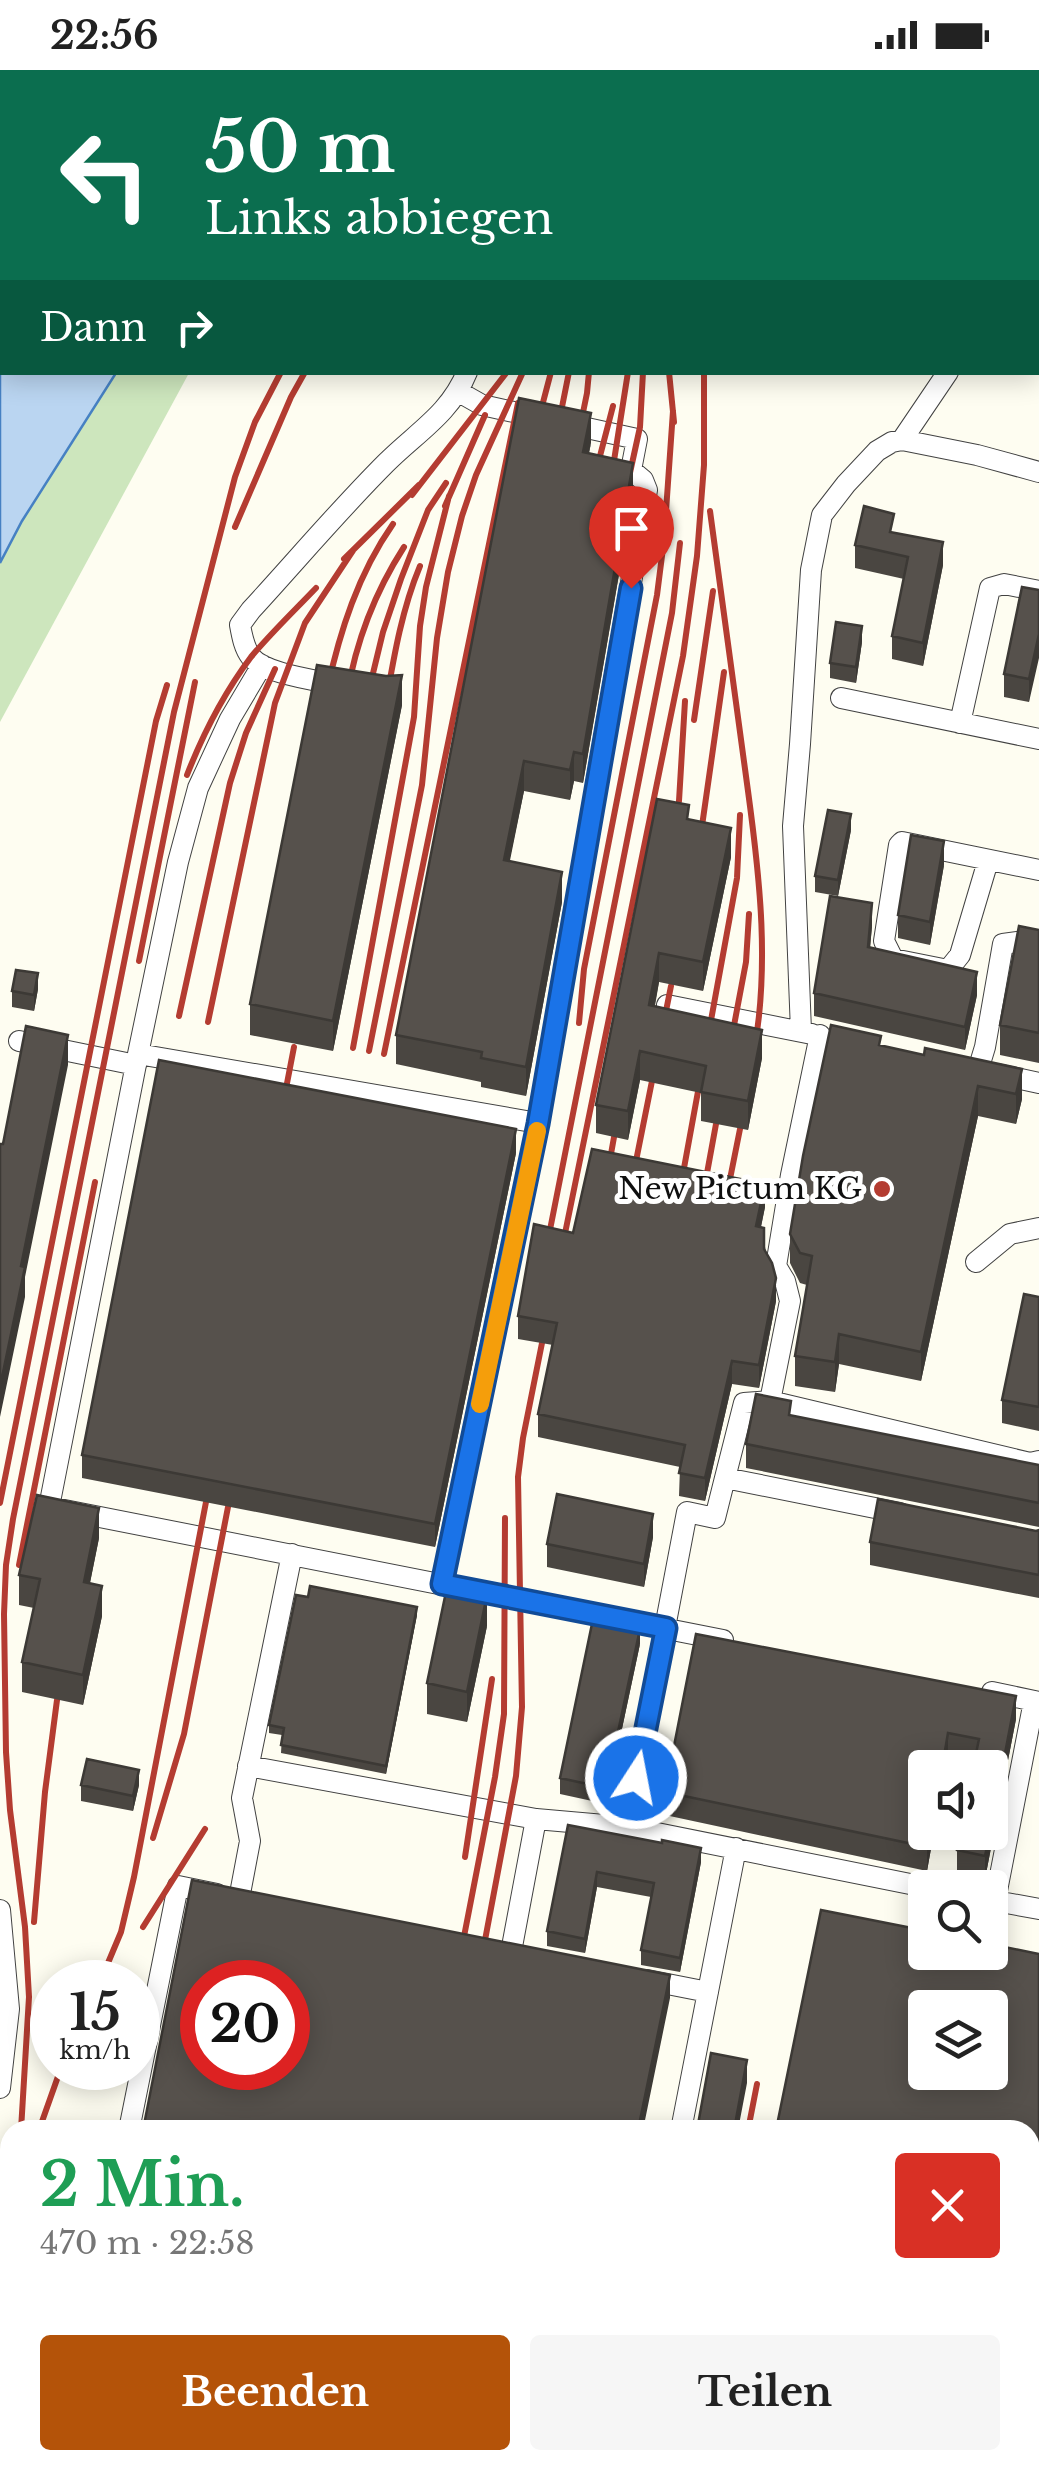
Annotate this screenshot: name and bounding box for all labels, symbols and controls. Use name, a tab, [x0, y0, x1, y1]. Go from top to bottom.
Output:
text: 22:56	[50, 12, 159, 59]
text: 50 m	[205, 104, 396, 191]
icon: left	[40, 110, 170, 240]
text: Links abbiegen	[205, 190, 554, 246]
icon: right	[167, 300, 222, 355]
text: Dann	[40, 304, 147, 351]
pin	[589, 486, 674, 589]
icon: arrive	[604, 501, 659, 556]
place label: New Pictum KG	[618, 1170, 862, 1207]
marker: New Pictum KG	[871, 1178, 893, 1200]
position arrow	[584, 1726, 688, 1830]
map controls	[908, 1750, 1008, 2090]
button: sound	[908, 1750, 1008, 1850]
button: search	[908, 1870, 1008, 1970]
speed limit sign: 20	[180, 1960, 310, 2090]
text: 15	[69, 1981, 121, 2044]
button: layers	[908, 1990, 1008, 2090]
text: km/h	[60, 2035, 130, 2066]
text: 2 Min.	[40, 2148, 245, 2222]
button: close	[895, 2153, 1000, 2258]
text: 470 m · 22:58	[40, 2223, 255, 2263]
button: Beenden	[40, 2335, 510, 2450]
button: Teilen	[530, 2335, 1000, 2450]

